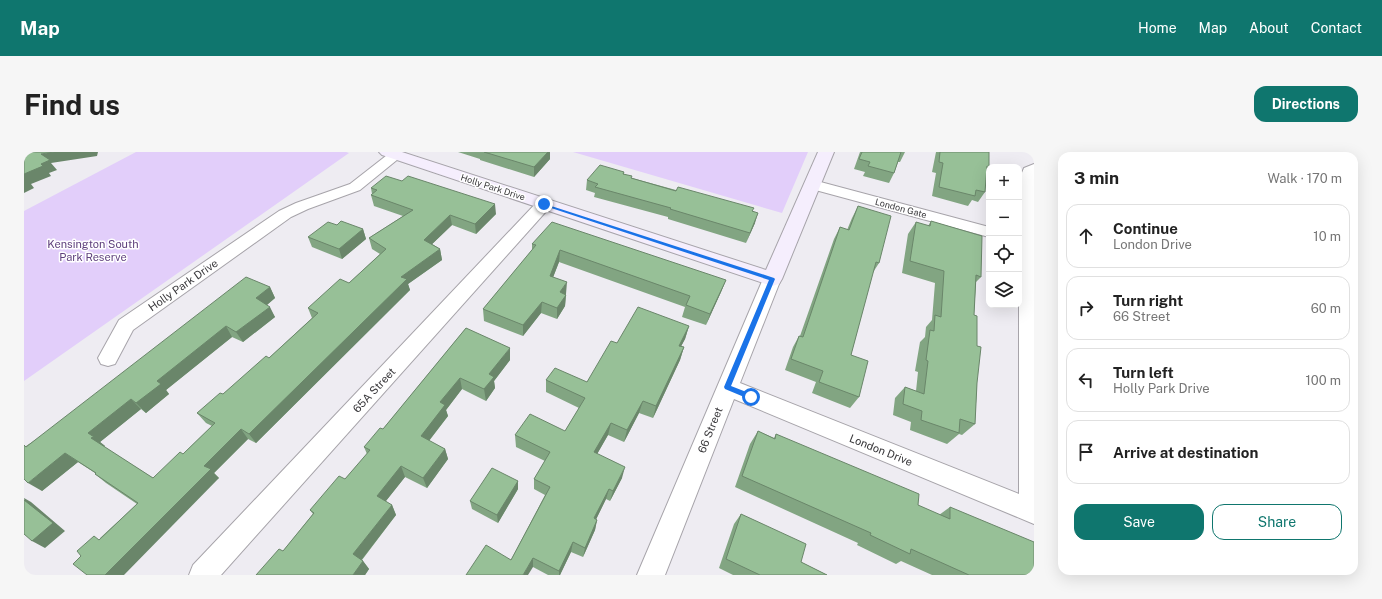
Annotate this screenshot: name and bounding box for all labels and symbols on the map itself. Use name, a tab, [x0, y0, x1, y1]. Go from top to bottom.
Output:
street label: Holly Park Drive	[459, 171, 527, 203]
route end	[535, 195, 553, 213]
street label: London Gate	[874, 196, 928, 220]
park label: Kensington South Park Reserve	[47, 238, 139, 263]
street label: Holly Park Drive	[146, 257, 220, 313]
street label: 65A Street	[350, 365, 398, 415]
route start	[742, 388, 760, 406]
street label: 66 Street	[695, 405, 725, 455]
street label: London Drive	[848, 432, 914, 468]

